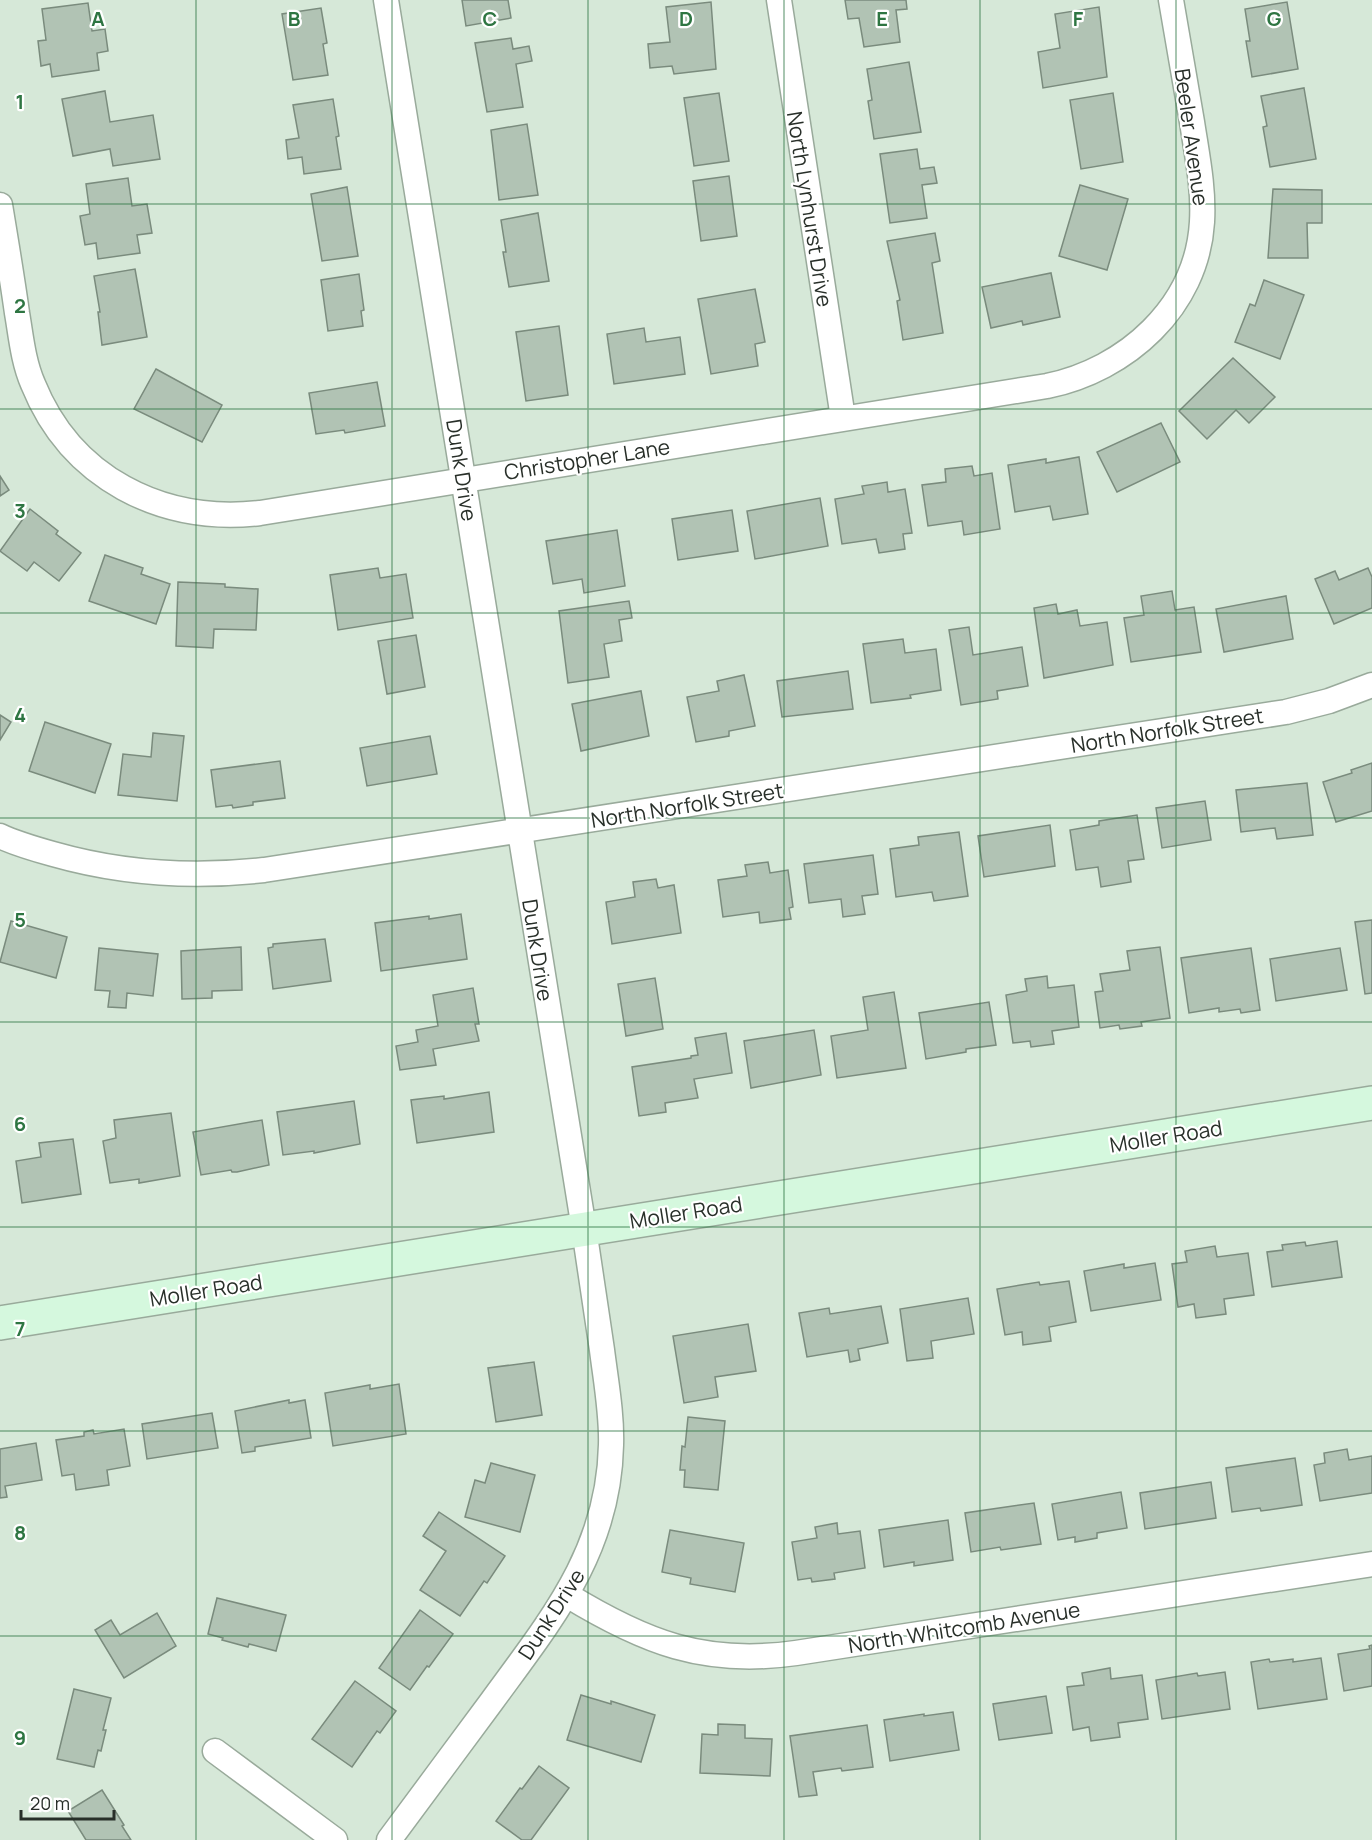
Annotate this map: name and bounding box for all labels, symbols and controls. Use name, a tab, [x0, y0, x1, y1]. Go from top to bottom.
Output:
text: A	[91, 5, 105, 32]
text: B	[288, 5, 301, 32]
text: C	[483, 5, 497, 32]
text: D	[679, 5, 693, 32]
text: E	[876, 5, 888, 32]
text: F	[1073, 5, 1084, 32]
text: G	[1267, 5, 1282, 32]
street label: Beeler Avenue	[1169, 67, 1215, 207]
text: 1	[16, 88, 24, 115]
street label: North Lynhurst Drive	[781, 109, 839, 309]
text: 2	[14, 292, 26, 319]
street label: Dunk Drive	[440, 417, 484, 523]
street label: Christopher Lane	[502, 432, 672, 486]
text: 3	[14, 497, 26, 524]
text: 4	[14, 701, 26, 728]
street label: North Norfolk Street	[1069, 701, 1265, 759]
street label: North Norfolk Street	[589, 776, 785, 834]
street label: Dunk Drive	[516, 897, 560, 1003]
text: 5	[14, 906, 26, 933]
text: 6	[14, 1110, 26, 1137]
street label: Moller Road	[1108, 1113, 1224, 1159]
street label: Moller Road	[628, 1189, 744, 1235]
street label: Moller Road	[148, 1267, 264, 1313]
text: 7	[15, 1315, 25, 1342]
text: 8	[14, 1519, 26, 1546]
street label: Dunk Drive	[511, 1563, 591, 1665]
street label: North Whitcomb Avenue	[846, 1595, 1082, 1659]
text: 9	[14, 1724, 26, 1751]
scale bar	[21, 1783, 114, 1821]
text: 20 m	[30, 1791, 70, 1815]

